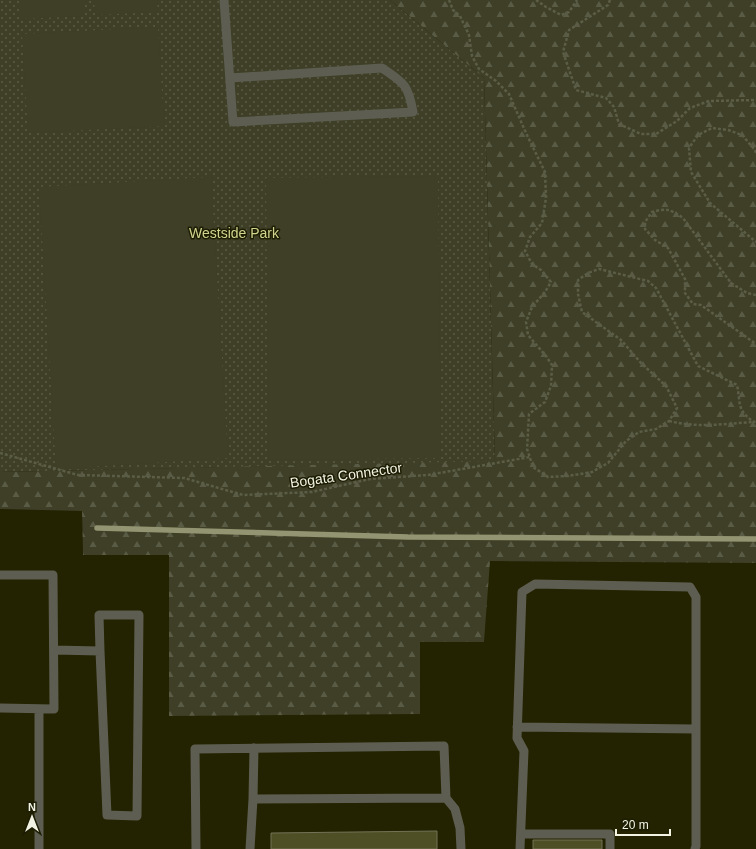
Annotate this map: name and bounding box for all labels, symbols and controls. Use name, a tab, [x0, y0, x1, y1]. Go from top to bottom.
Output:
park label: Westside Park	[189, 225, 280, 241]
street label: Bogata Connector	[289, 459, 403, 491]
north arrow	[12, 797, 52, 837]
text: N	[28, 801, 36, 813]
scale bar	[616, 811, 670, 837]
text: 20 m	[622, 818, 649, 832]

